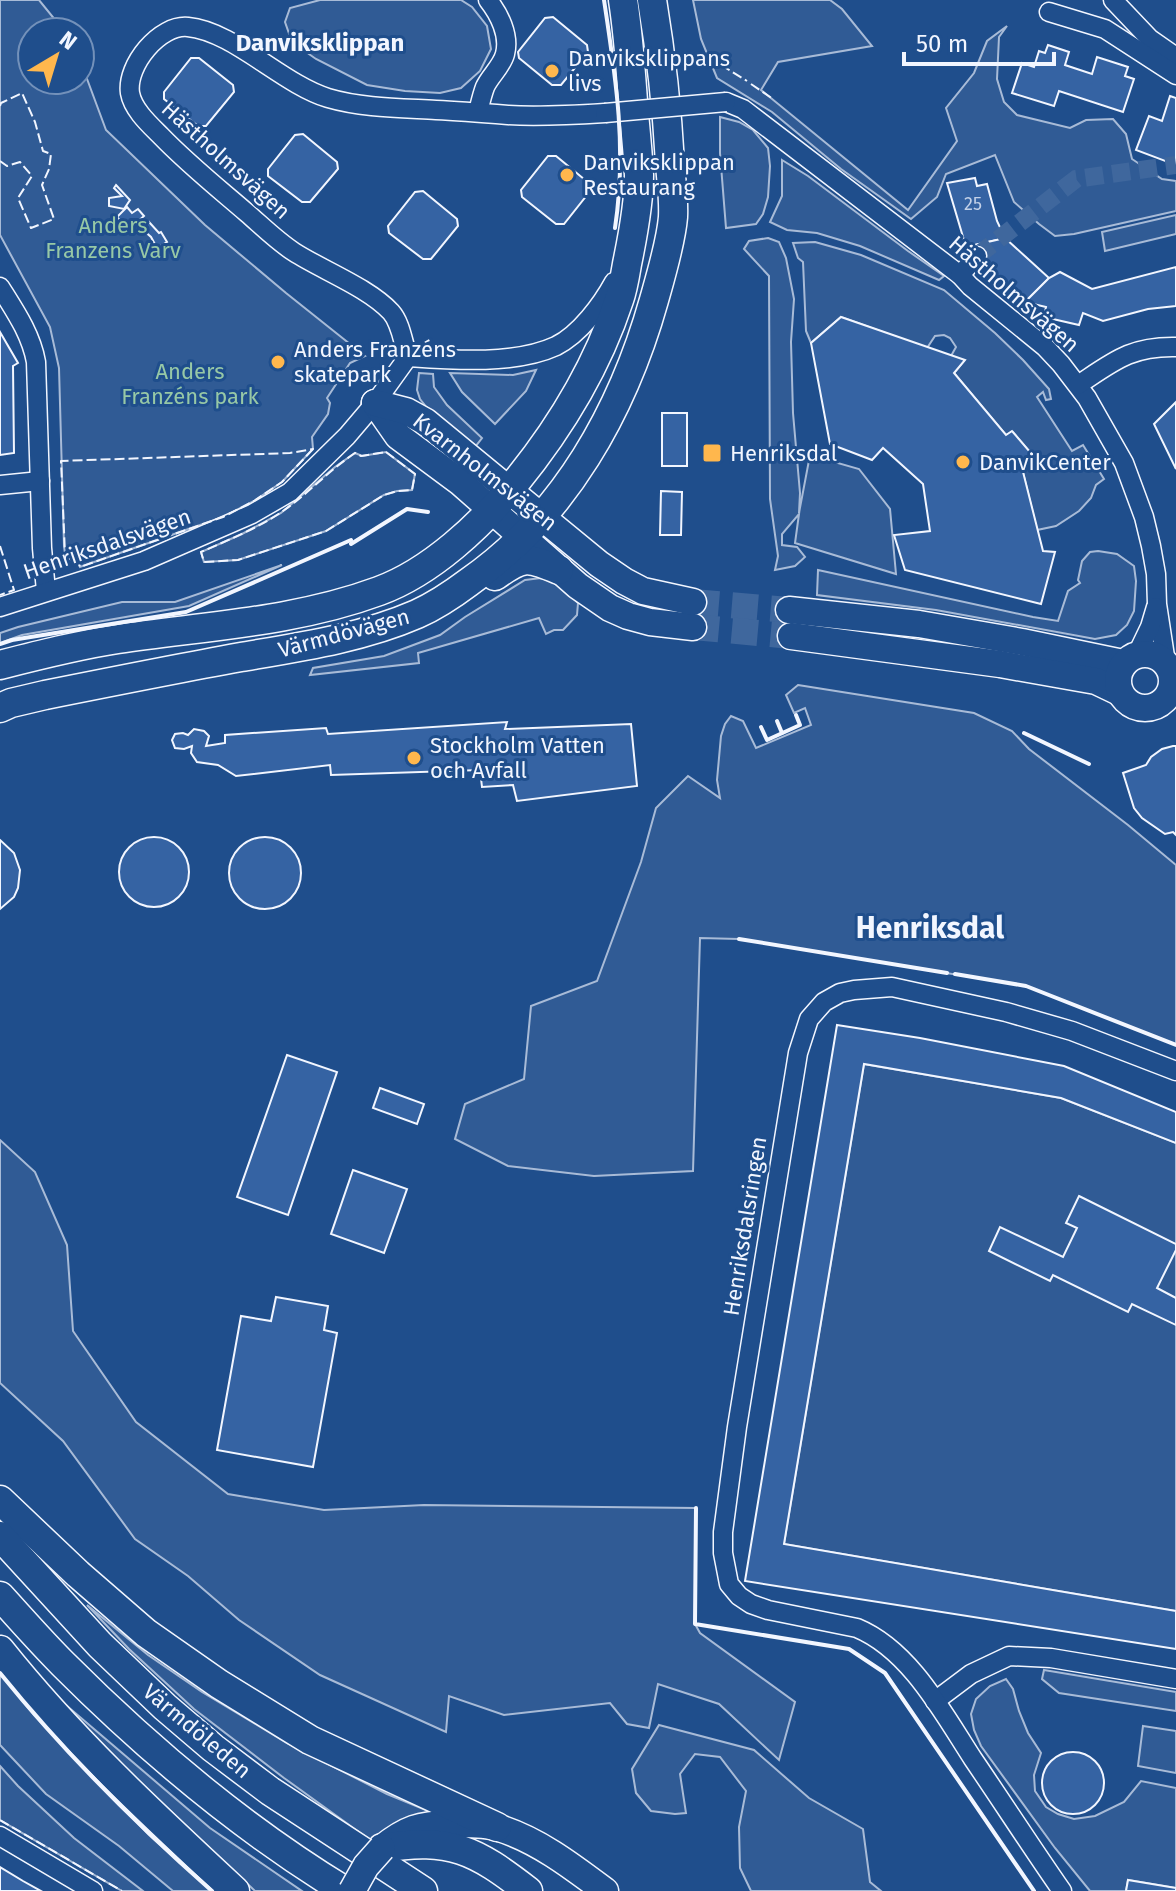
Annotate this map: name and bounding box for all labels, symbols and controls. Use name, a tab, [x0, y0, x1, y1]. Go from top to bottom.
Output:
north arrow	[16, 16, 96, 96]
scale bar	[904, 16, 1054, 66]
text: N	[54, 26, 82, 56]
district label: Danviksklippan	[236, 29, 404, 57]
text: 50 m	[916, 30, 968, 58]
place label: Danviksklippans livs	[568, 45, 730, 97]
marker: Danviksklippans livs	[543, 62, 561, 80]
street label: Hästholmsvägen	[156, 95, 296, 225]
place label: Danviksklippan Restaurang	[583, 149, 735, 201]
marker: Danviksklippan Restaurang	[558, 166, 576, 184]
house number: 25	[964, 193, 982, 215]
park label: Anders Franzens Varv	[45, 212, 181, 264]
street label: Hästholmsvägen	[943, 230, 1085, 358]
place label: Anders Franzéns skatepark	[294, 336, 456, 388]
marker: Anders Franzéns skatepark	[269, 353, 287, 371]
park label: Anders Franzéns park	[121, 358, 260, 410]
street label: Kvarnholmsvägen	[407, 407, 563, 537]
place label: Henriksdal	[730, 440, 837, 467]
marker: Henriksdal	[701, 442, 723, 464]
place label: DanvikCenter	[979, 449, 1111, 476]
marker: DanvikCenter	[954, 453, 972, 471]
street label: Henriksdalsvägen	[20, 503, 194, 585]
street label: Värmdövägen	[275, 603, 413, 663]
place label: Stockholm Vatten och Avfall	[430, 732, 605, 784]
marker: Stockholm Vatten och Avfall	[405, 749, 423, 767]
district label: Henriksdal	[856, 910, 1004, 946]
street label: Henriksdalsringen	[717, 1134, 773, 1318]
street label: Värmdöleden	[137, 1678, 257, 1784]

